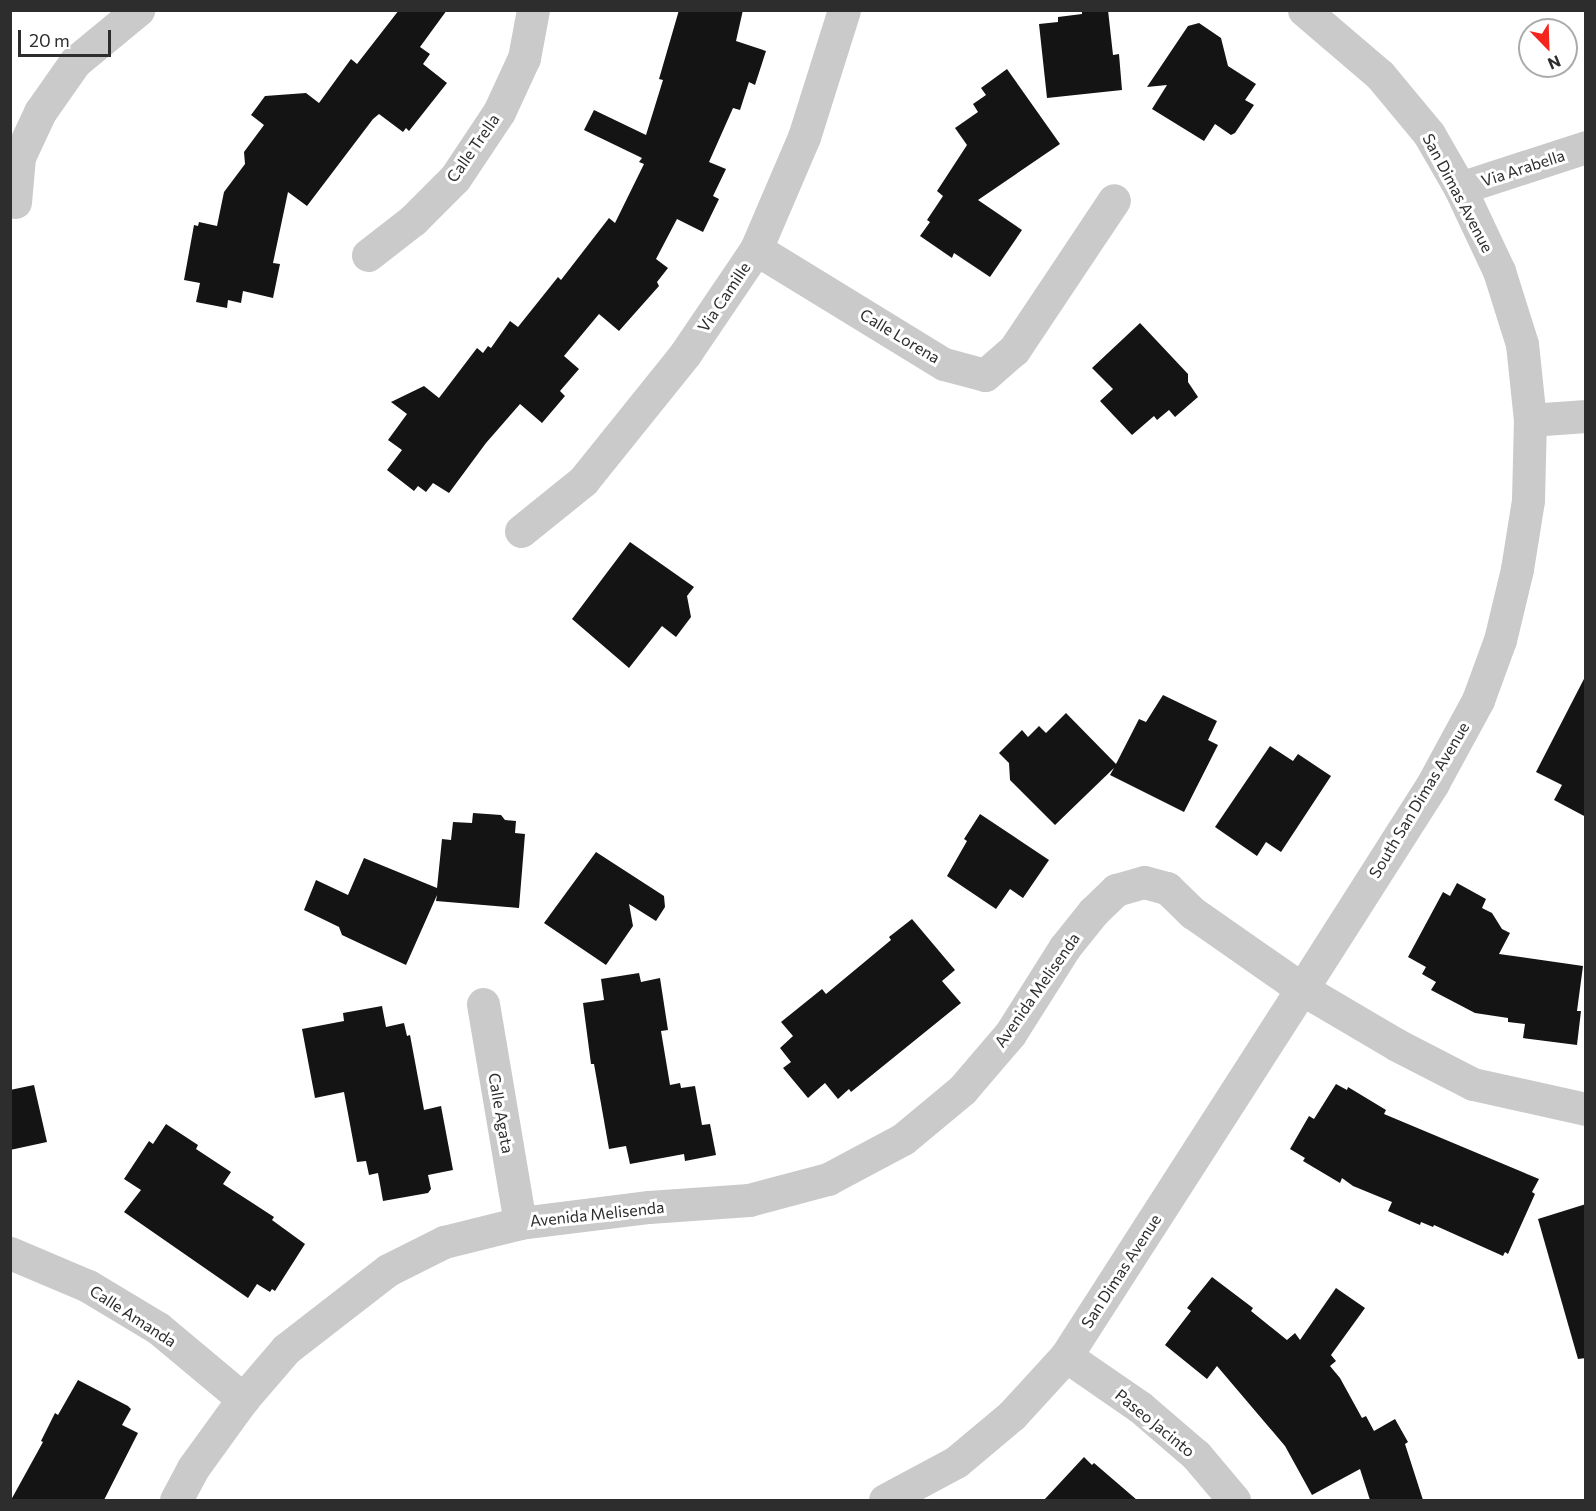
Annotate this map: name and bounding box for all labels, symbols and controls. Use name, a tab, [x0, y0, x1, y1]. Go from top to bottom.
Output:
scale bar	[21, 18, 114, 56]
north arrow	[1518, 18, 1578, 78]
text: 20 m	[29, 29, 70, 51]
text: N	[1545, 52, 1564, 74]
street label: Calle Trella	[442, 110, 504, 186]
street label: San Dimas Avenue	[1419, 130, 1497, 256]
street label: Via Arabella	[1479, 145, 1567, 191]
street label: Via Camille	[694, 258, 754, 336]
street label: Calle Lorena	[857, 305, 943, 367]
street label: South San Dimas Avenue	[1365, 719, 1473, 881]
street label: Avenida Melisenda	[990, 929, 1084, 1051]
street label: Calle Agata	[484, 1071, 518, 1155]
street label: Avenida Melisenda	[529, 1197, 665, 1231]
street label: San Dimas Avenue	[1077, 1210, 1165, 1332]
street label: Calle Amanda	[86, 1281, 180, 1351]
street label: Paseo Jacinto	[1111, 1385, 1199, 1461]

